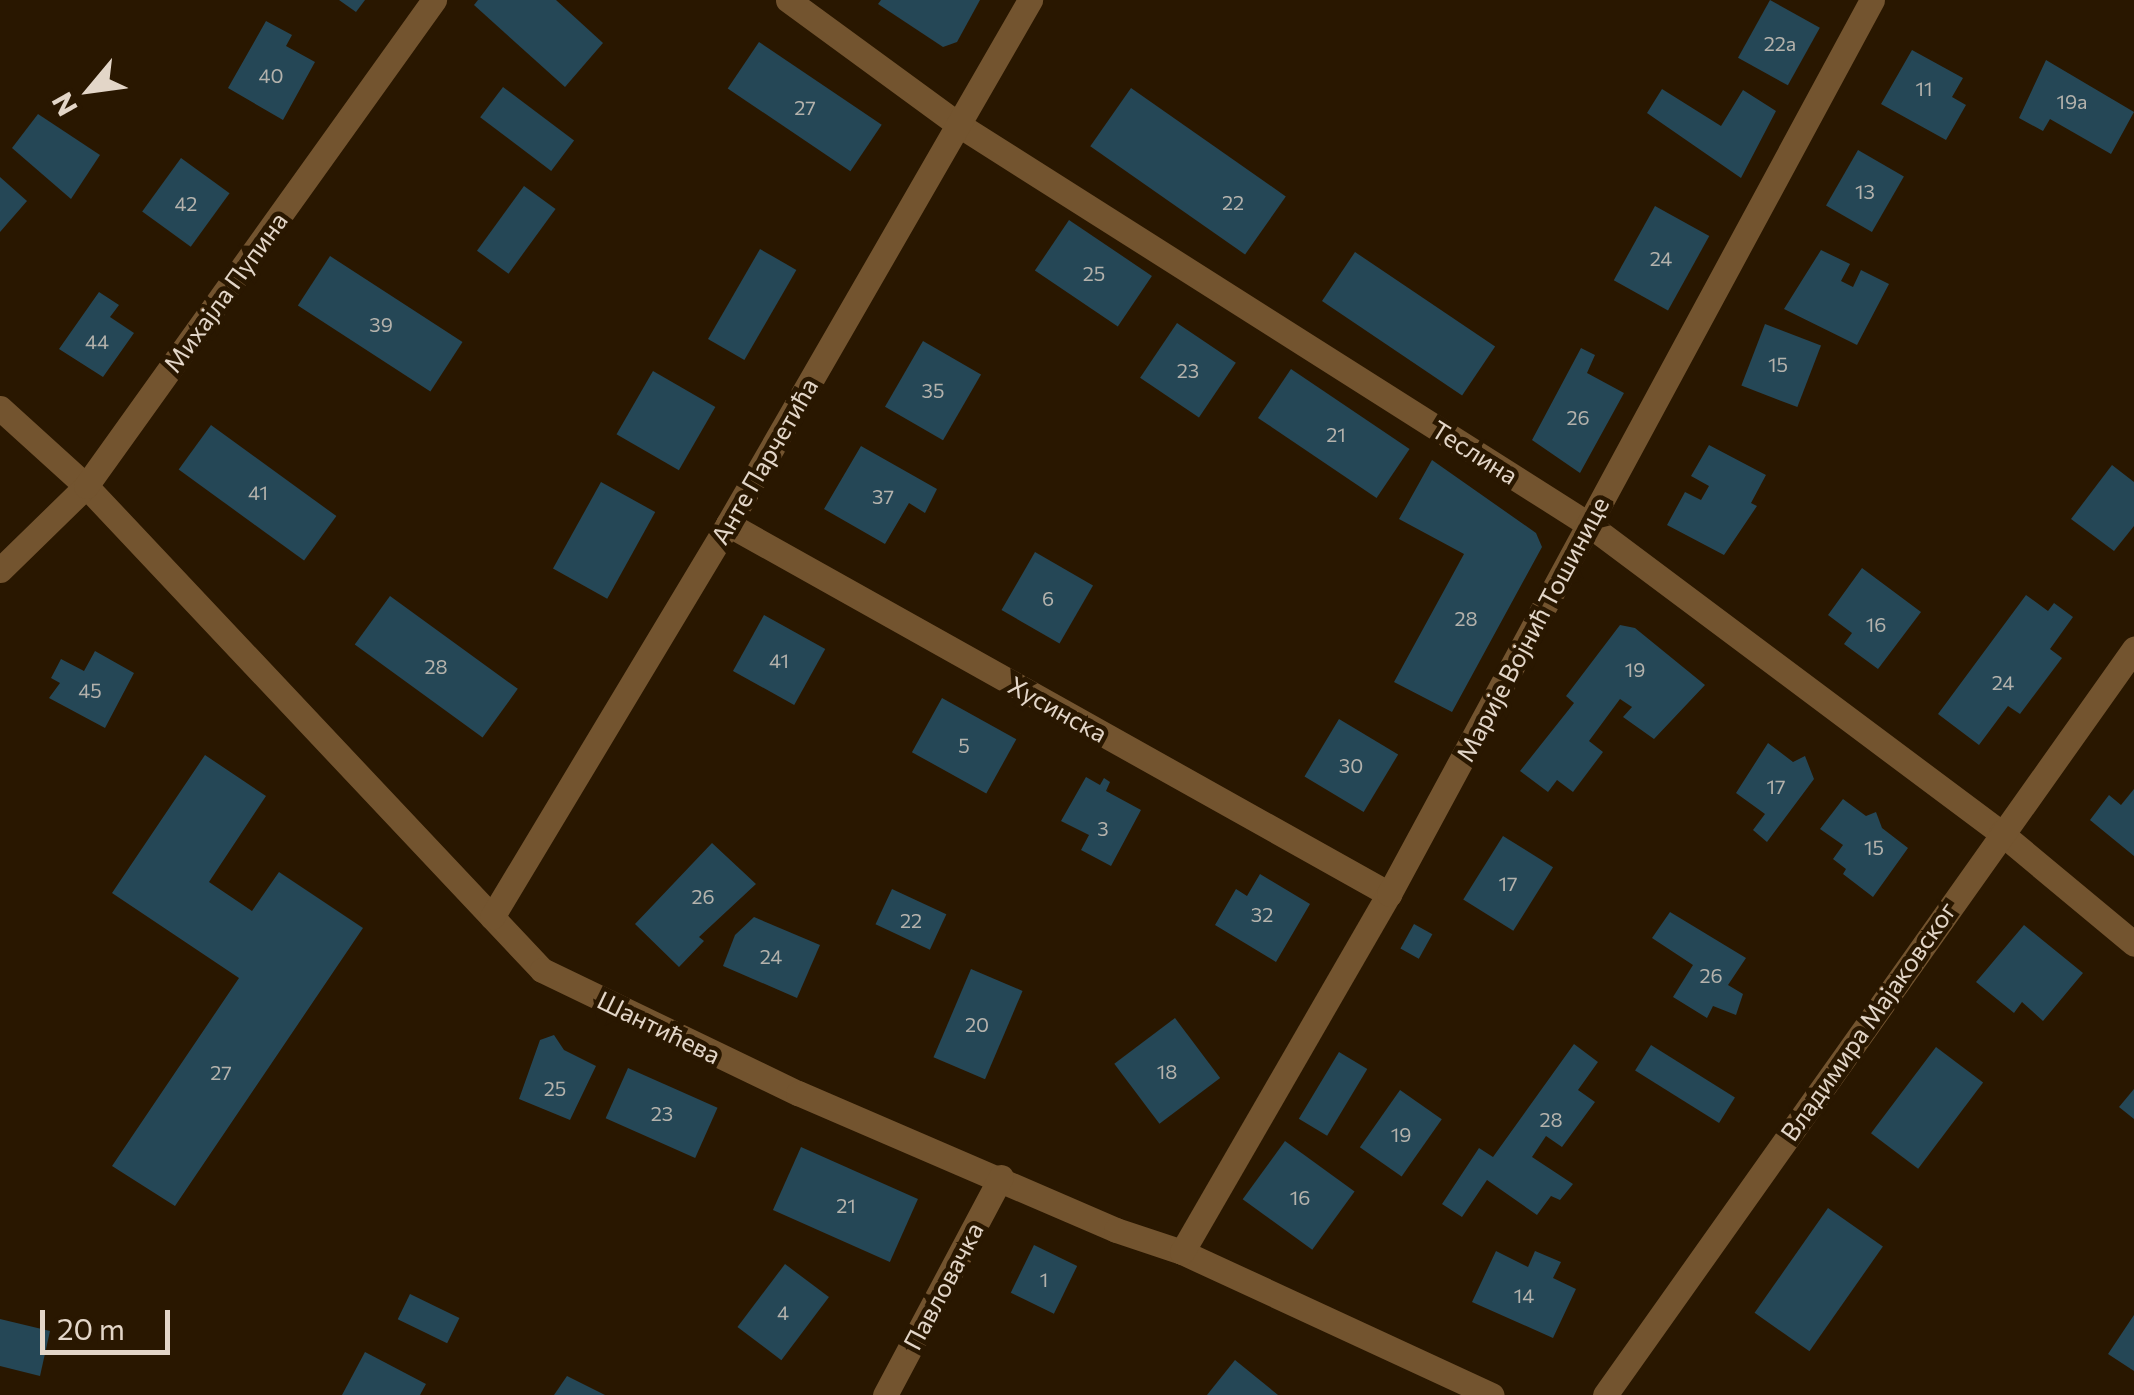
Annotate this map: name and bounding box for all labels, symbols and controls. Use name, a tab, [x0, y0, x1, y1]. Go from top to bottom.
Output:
house number: 22a	[1764, 31, 1796, 55]
north arrow	[40, 40, 140, 140]
house number: 40	[258, 63, 284, 87]
house number: 11	[1915, 76, 1933, 100]
text: N	[44, 87, 84, 122]
house number: 19a	[2056, 89, 2088, 113]
house number: 27	[794, 95, 816, 119]
house number: 13	[1855, 179, 1875, 203]
house number: 22	[1222, 190, 1244, 214]
house number: 42	[175, 191, 197, 215]
street label: Михајла Пупина	[157, 206, 293, 378]
house number: 24	[1650, 246, 1672, 270]
house number: 25	[1083, 261, 1105, 285]
house number: 39	[369, 312, 393, 336]
house number: 44	[85, 329, 109, 353]
house number: 15	[1768, 352, 1788, 376]
house number: 23	[1177, 358, 1199, 382]
street label: Анте Парчетића	[704, 372, 824, 550]
house number: 35	[922, 378, 944, 402]
house number: 26	[1566, 405, 1590, 429]
street label: Теслина	[1427, 414, 1523, 490]
house number: 21	[1326, 422, 1346, 446]
house number: 41	[248, 480, 268, 504]
house number: 37	[872, 484, 894, 508]
street label: Марије Војнић Тошинице	[1449, 492, 1615, 766]
house number: 6	[1042, 586, 1054, 610]
house number: 28	[1454, 606, 1478, 630]
house number: 16	[1866, 612, 1886, 636]
house number: 41	[769, 648, 789, 672]
house number: 28	[424, 654, 448, 678]
house number: 19	[1625, 657, 1645, 681]
street label: Хусинска	[1003, 670, 1113, 748]
house number: 24	[1992, 670, 2014, 694]
house number: 45	[78, 678, 102, 702]
house number: 5	[958, 733, 970, 757]
house number: 30	[1339, 753, 1363, 777]
house number: 17	[1766, 774, 1786, 798]
house number: 3	[1097, 816, 1109, 840]
house number: 15	[1864, 835, 1884, 859]
house number: 17	[1498, 871, 1518, 895]
house number: 26	[691, 884, 715, 908]
street label: Владимира Мајаковског	[1774, 896, 1962, 1146]
house number: 32	[1251, 902, 1273, 926]
house number: 22	[900, 908, 922, 932]
house number: 24	[760, 944, 782, 968]
house number: 26	[1699, 963, 1723, 987]
street label: Шантићева	[593, 984, 725, 1070]
house number: 20	[965, 1012, 989, 1036]
house number: 18	[1157, 1059, 1177, 1083]
house number: 27	[210, 1060, 232, 1084]
house number: 25	[544, 1076, 566, 1100]
house number: 23	[651, 1101, 673, 1125]
house number: 28	[1539, 1107, 1563, 1131]
house number: 19	[1391, 1122, 1411, 1146]
house number: 16	[1290, 1185, 1310, 1209]
house number: 21	[836, 1193, 856, 1217]
street label: Павловачка	[897, 1217, 989, 1355]
house number: 1	[1040, 1267, 1048, 1291]
house number: 14	[1514, 1283, 1534, 1307]
scale bar	[45, 1290, 175, 1352]
house number: 4	[777, 1300, 789, 1324]
text: 20 m	[57, 1309, 125, 1346]

